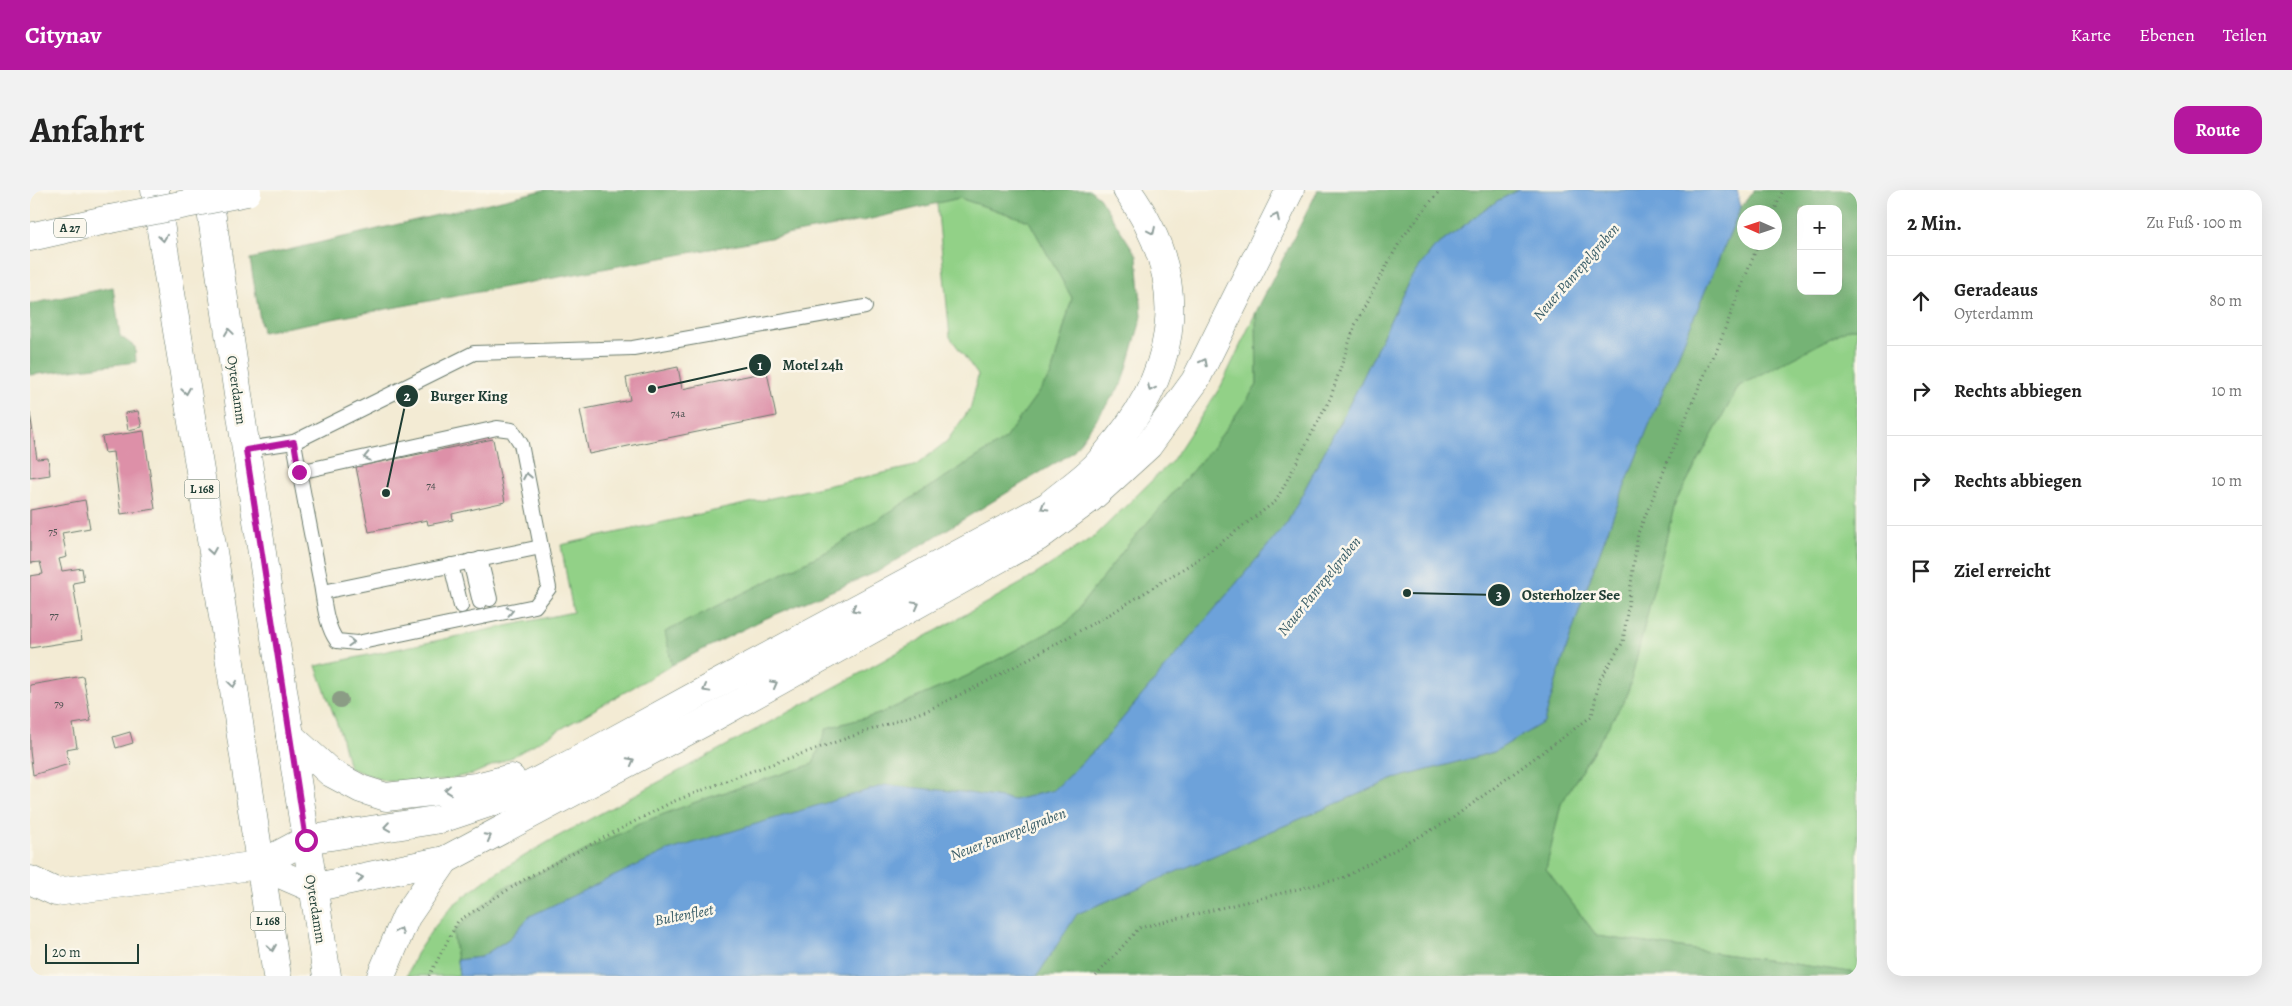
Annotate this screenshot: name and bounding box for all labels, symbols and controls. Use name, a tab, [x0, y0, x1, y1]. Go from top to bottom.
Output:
text: Citynav	[25, 19, 101, 51]
text: Karte	[2071, 23, 2111, 47]
text: Ebenen	[2139, 23, 2195, 47]
text: Teilen	[2223, 23, 2267, 47]
text: Anfahrt	[30, 106, 145, 154]
button: Route	[2174, 106, 2262, 154]
north arrow	[1737, 205, 1782, 250]
map controls	[1797, 205, 1842, 295]
button: +	[1797, 205, 1842, 250]
text: 2 Min.	[1907, 209, 1962, 237]
text: Zu Fuß · 100 m	[2146, 212, 2242, 234]
one-way arrow	[1270, 213, 1281, 222]
road number: A 27	[54, 218, 86, 238]
water label: Neuer Panrepelgraben	[1528, 219, 1624, 325]
one-way arrow	[1146, 226, 1156, 235]
one-way arrow	[157, 234, 167, 243]
button: −	[1797, 250, 1842, 295]
text: Geradeaus	[1954, 277, 2038, 303]
icon: ahead	[1907, 287, 1935, 315]
text: 80 m	[2209, 290, 2242, 312]
text: Oyterdamm	[1954, 303, 2033, 325]
one-way arrow	[224, 328, 235, 336]
callout: Motel 24h	[748, 350, 854, 380]
street label: Oyterdamm	[222, 354, 251, 426]
text: 1	[757, 355, 763, 375]
text: Motel 24h	[783, 355, 843, 375]
one-way arrow	[1198, 359, 1208, 368]
icon: right	[1907, 377, 1935, 405]
text: Rechts abbiegen	[1954, 378, 2082, 404]
text: 10 m	[2212, 380, 2242, 402]
callout: Burger King	[395, 381, 517, 411]
one-way arrow	[1147, 383, 1157, 392]
text: 2	[403, 386, 411, 406]
text: Burger King	[430, 386, 508, 406]
one-way arrow	[180, 387, 191, 395]
house number: 74a	[671, 406, 686, 421]
one-way arrow	[362, 451, 371, 462]
route end	[288, 461, 311, 484]
icon: right	[1907, 467, 1935, 495]
text: Rechts abbiegen	[1954, 468, 2082, 494]
text: 10 m	[2212, 470, 2242, 492]
one-way arrow	[522, 471, 533, 480]
house number: 74	[426, 478, 436, 493]
road number: L 168	[184, 480, 220, 498]
one-way arrow	[1040, 501, 1049, 511]
house number: 75	[48, 524, 58, 539]
water label: Neuer Panrepelgraben	[1273, 532, 1365, 640]
one-way arrow	[207, 547, 217, 556]
icon: arrive	[1907, 557, 1935, 585]
text: Ziel erreicht	[1954, 558, 2051, 584]
callout: Osterholzer See	[1487, 580, 1630, 610]
text: 3	[1496, 585, 1502, 605]
text: Osterholzer See	[1522, 585, 1620, 605]
one-way arrow	[911, 601, 920, 611]
one-way arrow	[851, 603, 860, 613]
one-way arrow	[506, 606, 515, 617]
house number: 77	[49, 608, 59, 623]
one-way arrow	[347, 637, 355, 648]
one-way arrow	[769, 680, 778, 690]
one-way arrow	[227, 681, 238, 689]
one-way arrow	[702, 683, 711, 693]
house number: 79	[54, 696, 64, 711]
one-way arrow	[626, 757, 635, 767]
one-way arrow	[443, 784, 451, 795]
water label: Neuer Panrepelgraben	[947, 803, 1069, 865]
one-way arrow	[383, 821, 391, 832]
route start	[295, 829, 318, 852]
one-way arrow	[483, 834, 492, 844]
street label: Oyterdamm	[301, 873, 330, 945]
one-way arrow	[355, 873, 364, 883]
water label: Bultenfleet	[653, 899, 716, 930]
road number: L 168	[250, 911, 286, 930]
one-way arrow	[393, 927, 404, 936]
scale bar	[45, 941, 139, 964]
text: 20 m	[52, 943, 81, 962]
one-way arrow	[267, 943, 277, 952]

